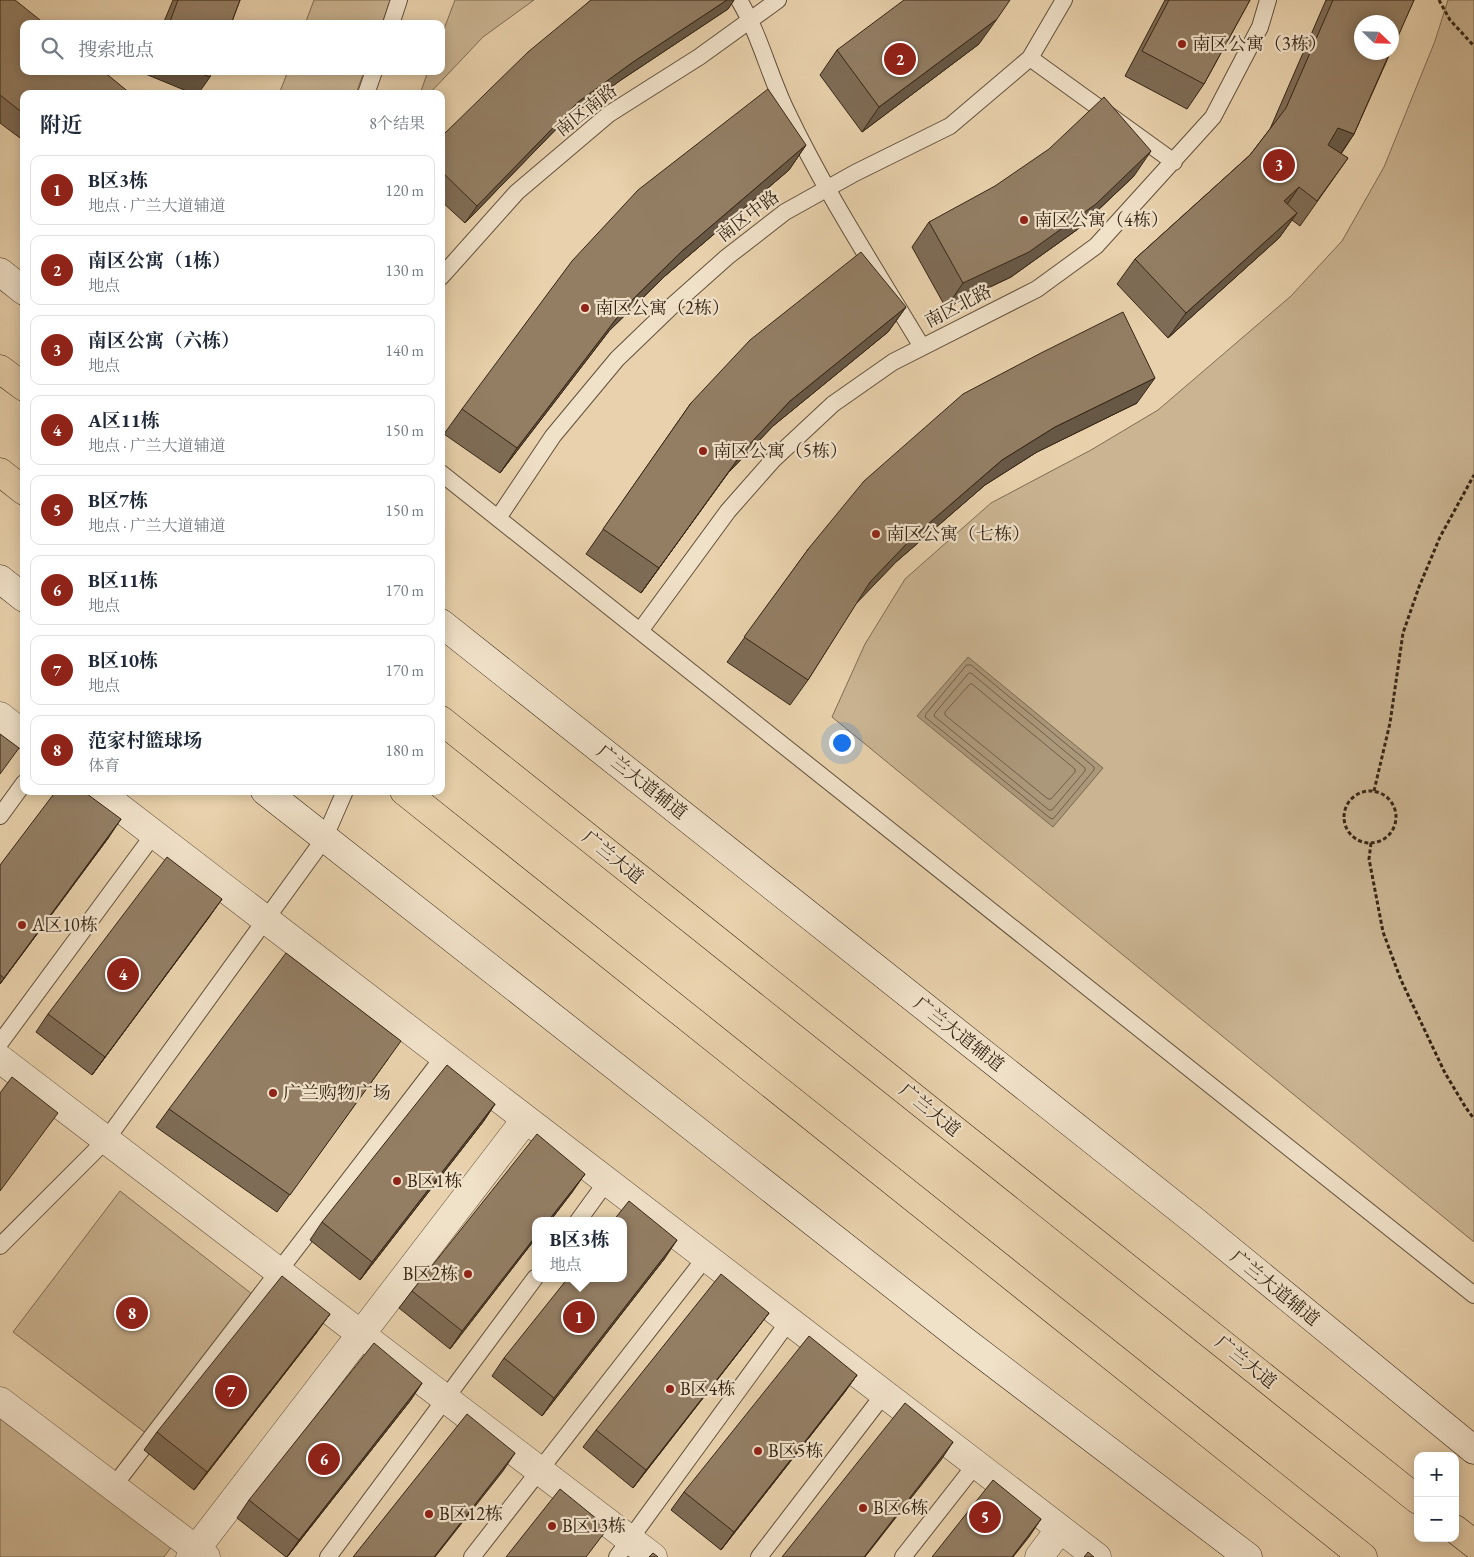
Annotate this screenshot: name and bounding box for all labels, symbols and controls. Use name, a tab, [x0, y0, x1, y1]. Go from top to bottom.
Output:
north arrow	[1354, 15, 1399, 60]
search box	[20, 20, 445, 75]
place label: 南区公寓（3栋）	[1192, 32, 1327, 55]
icon: search	[38, 34, 66, 62]
text: 搜索地点	[78, 37, 154, 62]
marker: 南区公寓（3栋）	[1176, 38, 1188, 50]
pin: 2	[884, 40, 916, 78]
street label: 南区南路	[550, 78, 621, 141]
text: 附近	[40, 111, 82, 138]
text: 8个结果	[369, 113, 425, 134]
pin: 3	[1263, 146, 1295, 184]
text: B区3栋	[88, 168, 148, 193]
text: 1	[53, 180, 61, 201]
text: 120 m	[385, 180, 424, 201]
street label: 南区中路	[712, 185, 783, 246]
text: 地点 · 广兰大道辅道	[88, 195, 226, 216]
place label: 南区公寓（4栋）	[1034, 208, 1169, 231]
marker: 南区公寓（4栋）	[1018, 214, 1030, 226]
text: 南区公寓（1栋）	[88, 248, 231, 273]
text: 2	[53, 260, 61, 281]
text: 130 m	[385, 260, 424, 281]
text: 地点	[88, 275, 120, 296]
street label: 南区北路	[920, 279, 995, 332]
place label: 南区公寓（2栋）	[595, 296, 730, 319]
marker: 南区公寓（2栋）	[579, 302, 591, 314]
text: 南区公寓（六栋）	[88, 328, 240, 353]
text: 3	[53, 340, 61, 361]
text: 140 m	[385, 340, 424, 361]
text: 地点	[88, 355, 120, 376]
text: A区11栋	[88, 408, 160, 433]
text: 4	[53, 420, 61, 441]
text: 150 m	[385, 420, 424, 441]
text: 地点 · 广兰大道辅道	[88, 435, 226, 456]
place label: 南区公寓（5栋）	[713, 439, 848, 462]
marker: 南区公寓（5栋）	[697, 445, 709, 457]
text: B区7栋	[88, 488, 148, 513]
text: 5	[53, 500, 61, 521]
text: 150 m	[385, 500, 424, 521]
text: 地点 · 广兰大道辅道	[88, 515, 226, 536]
place label: 南区公寓（七栋）	[886, 522, 1030, 545]
marker: 南区公寓（七栋）	[870, 528, 882, 540]
text: B区11栋	[88, 568, 158, 593]
text: 6	[53, 580, 61, 601]
text: 170 m	[385, 580, 424, 601]
text: 地点	[88, 595, 120, 616]
text: B区10栋	[88, 648, 158, 673]
text: 7	[53, 660, 61, 681]
text: 170 m	[385, 660, 424, 681]
text: 地点	[88, 675, 120, 696]
text: 范家村篮球场	[88, 728, 202, 753]
your location	[829, 730, 855, 756]
street label: 广兰大道辅道	[593, 739, 692, 824]
text: 8	[53, 740, 61, 761]
text: 180 m	[385, 740, 424, 761]
text: 体育	[88, 755, 120, 776]
street label: 广兰大道	[578, 825, 649, 888]
place label: A区10栋	[31, 913, 98, 936]
marker: A区10栋	[16, 919, 28, 931]
pin: 4	[107, 955, 139, 993]
street label: 广兰大道辅道	[910, 991, 1009, 1076]
street label: 广兰大道	[895, 1078, 966, 1141]
place label: 广兰购物广场	[283, 1081, 391, 1104]
marker: 广兰购物广场	[267, 1087, 279, 1099]
place label: B区1栋	[407, 1169, 462, 1192]
marker: B区1栋	[391, 1175, 403, 1187]
popup	[532, 1217, 627, 1282]
text: B区3栋	[550, 1227, 609, 1252]
street label: 广兰大道辅道	[1226, 1245, 1325, 1331]
text: 地点	[550, 1254, 582, 1275]
place label: B区2栋	[403, 1262, 458, 1285]
marker: B区2栋	[462, 1268, 474, 1280]
pin: 8	[116, 1294, 148, 1332]
pin: 1	[563, 1298, 595, 1336]
street label: 广兰大道	[1211, 1330, 1282, 1393]
pin: 7	[215, 1372, 247, 1410]
place label: B区4栋	[680, 1377, 735, 1400]
marker: B区4栋	[664, 1383, 676, 1395]
place label: B区5栋	[768, 1439, 823, 1462]
pin: 6	[308, 1440, 340, 1478]
marker: B区5栋	[752, 1445, 764, 1457]
map controls	[1414, 1452, 1459, 1542]
button: +	[1414, 1452, 1459, 1497]
place label: B区6栋	[873, 1496, 928, 1519]
button: −	[1414, 1497, 1459, 1542]
pin: 5	[969, 1498, 1001, 1536]
place label: B区12栋	[439, 1502, 503, 1525]
marker: B区6栋	[857, 1502, 869, 1514]
marker: B区12栋	[423, 1508, 435, 1520]
place label: B区13栋	[562, 1514, 626, 1537]
marker: B区13栋	[546, 1520, 558, 1532]

